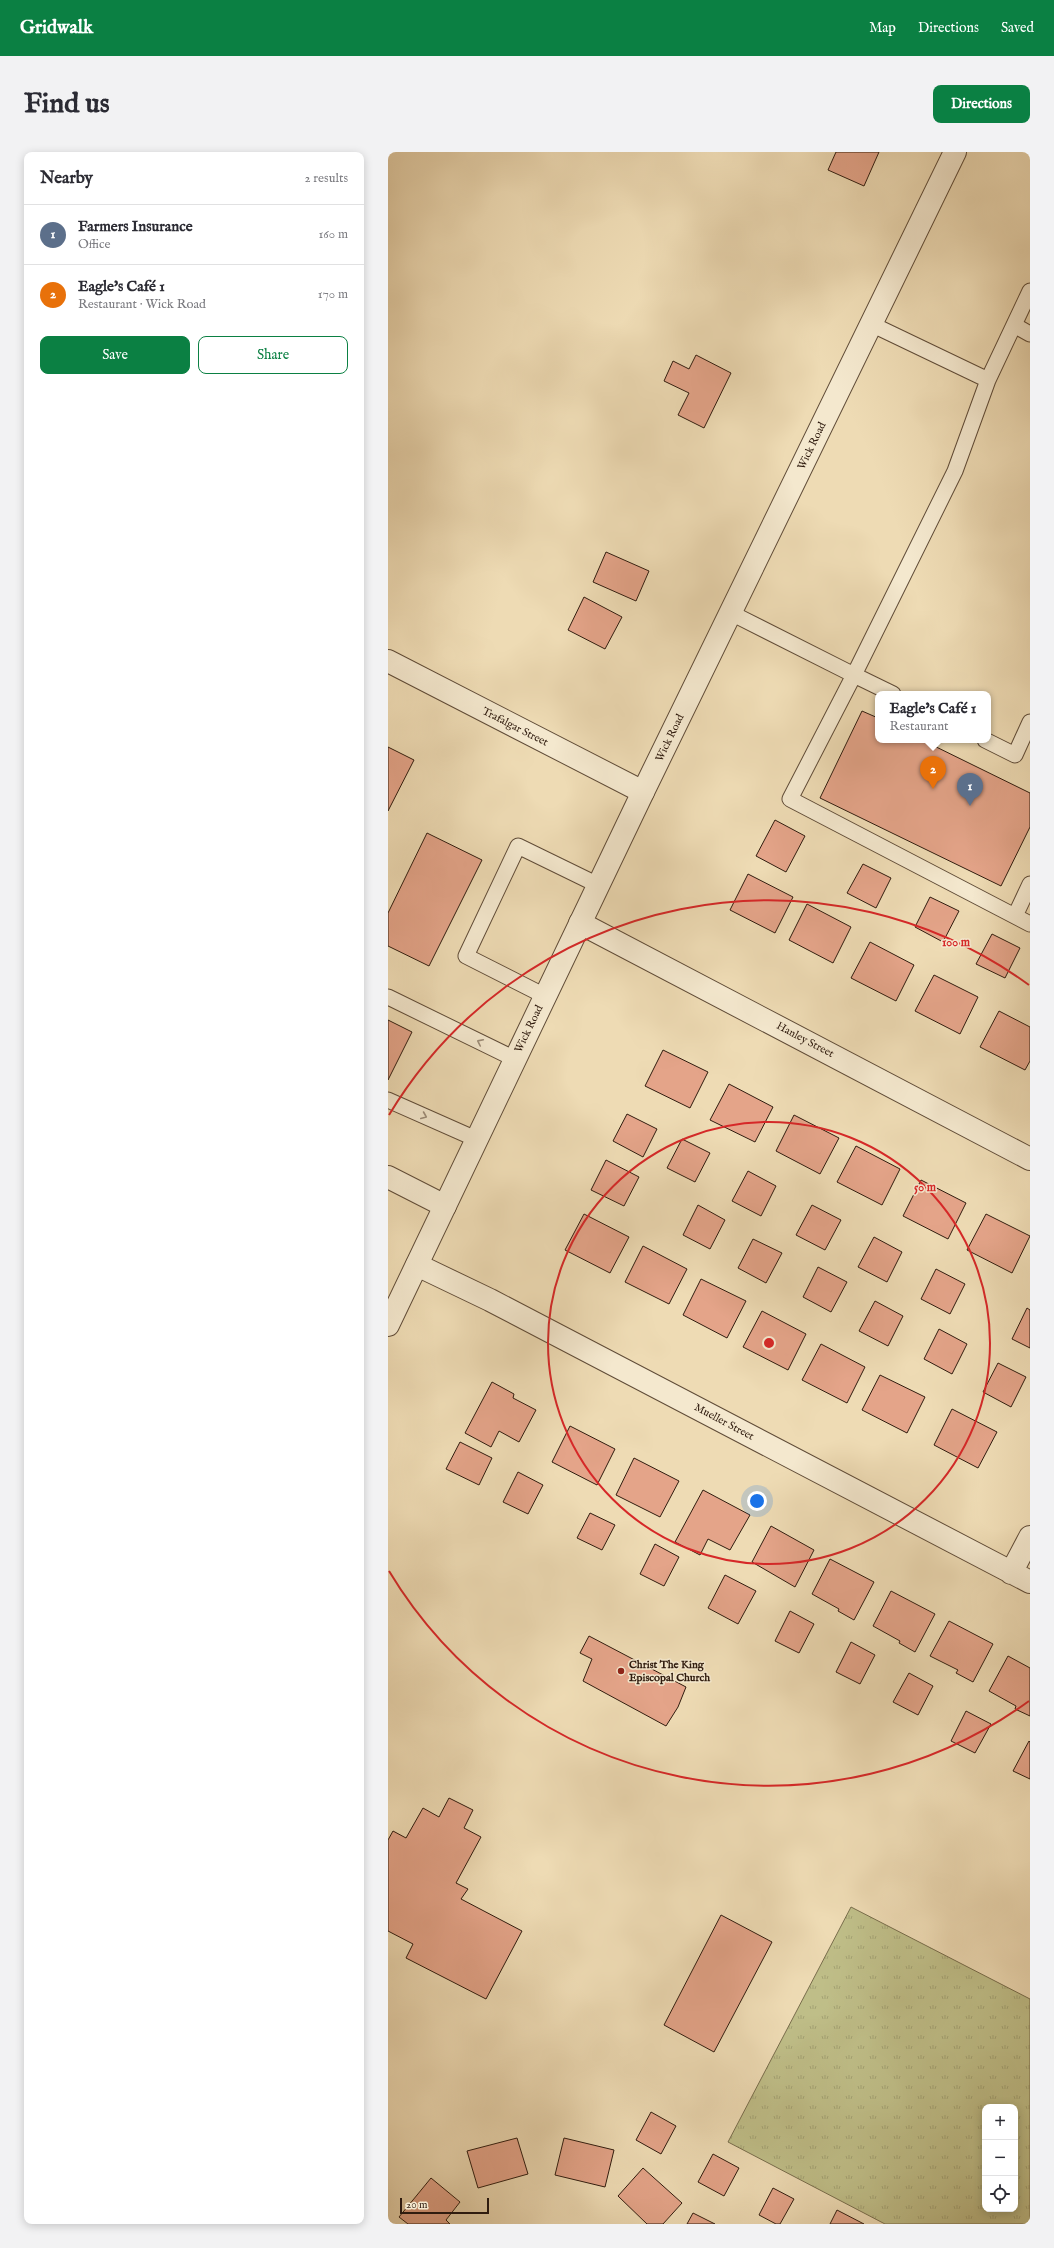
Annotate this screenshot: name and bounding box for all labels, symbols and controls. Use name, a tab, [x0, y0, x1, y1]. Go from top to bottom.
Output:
text: Gridwalk	[20, 16, 93, 40]
text: Map	[869, 19, 896, 37]
text: Directions	[918, 19, 979, 37]
text: Saved	[1001, 19, 1034, 37]
button: Directions	[933, 85, 1030, 123]
text: Find us	[24, 87, 110, 122]
text: Nearby	[40, 168, 93, 189]
text: 2 results	[304, 170, 348, 187]
text: Farmers Insurance	[78, 217, 193, 236]
text: 1	[51, 226, 55, 243]
text: 160 m	[318, 226, 348, 243]
text: Office	[78, 236, 110, 253]
text: Eagle's Café 1	[78, 277, 165, 296]
text: 2	[50, 286, 56, 303]
text: 170 m	[318, 286, 348, 303]
text: Restaurant · Wick Road	[78, 296, 206, 313]
button: Save	[40, 336, 190, 374]
button: Share	[198, 336, 348, 374]
street label: Wick Road	[794, 420, 830, 472]
popup	[875, 691, 991, 743]
text: Eagle's Café 1	[890, 699, 976, 718]
street label: Trafalgar Street	[480, 704, 551, 750]
street label: Wick Road	[652, 712, 688, 764]
text: Restaurant	[890, 718, 949, 735]
pin: 2	[920, 756, 946, 789]
pin: 1	[957, 773, 983, 806]
text: 100 m	[942, 935, 971, 950]
street label: Wick Road	[511, 1003, 547, 1055]
street label: Hanley Street	[774, 1019, 836, 1061]
one-way arrow	[477, 1039, 484, 1046]
one-way arrow	[420, 1111, 427, 1119]
text: 50 m	[914, 1180, 937, 1195]
centre of rings	[762, 1336, 776, 1350]
street label: Mueller Street	[692, 1400, 757, 1444]
your location	[747, 1491, 767, 1511]
place label: Christ The King Episcopal Church	[629, 1658, 710, 1685]
marker: Christ The King Episcopal Church	[616, 1666, 626, 1676]
map controls	[982, 2104, 1018, 2212]
button: +	[982, 2104, 1018, 2140]
button: −	[982, 2140, 1018, 2176]
button: locate	[982, 2176, 1018, 2212]
scale bar	[400, 2196, 489, 2215]
text: 20 m	[406, 2198, 427, 2212]

